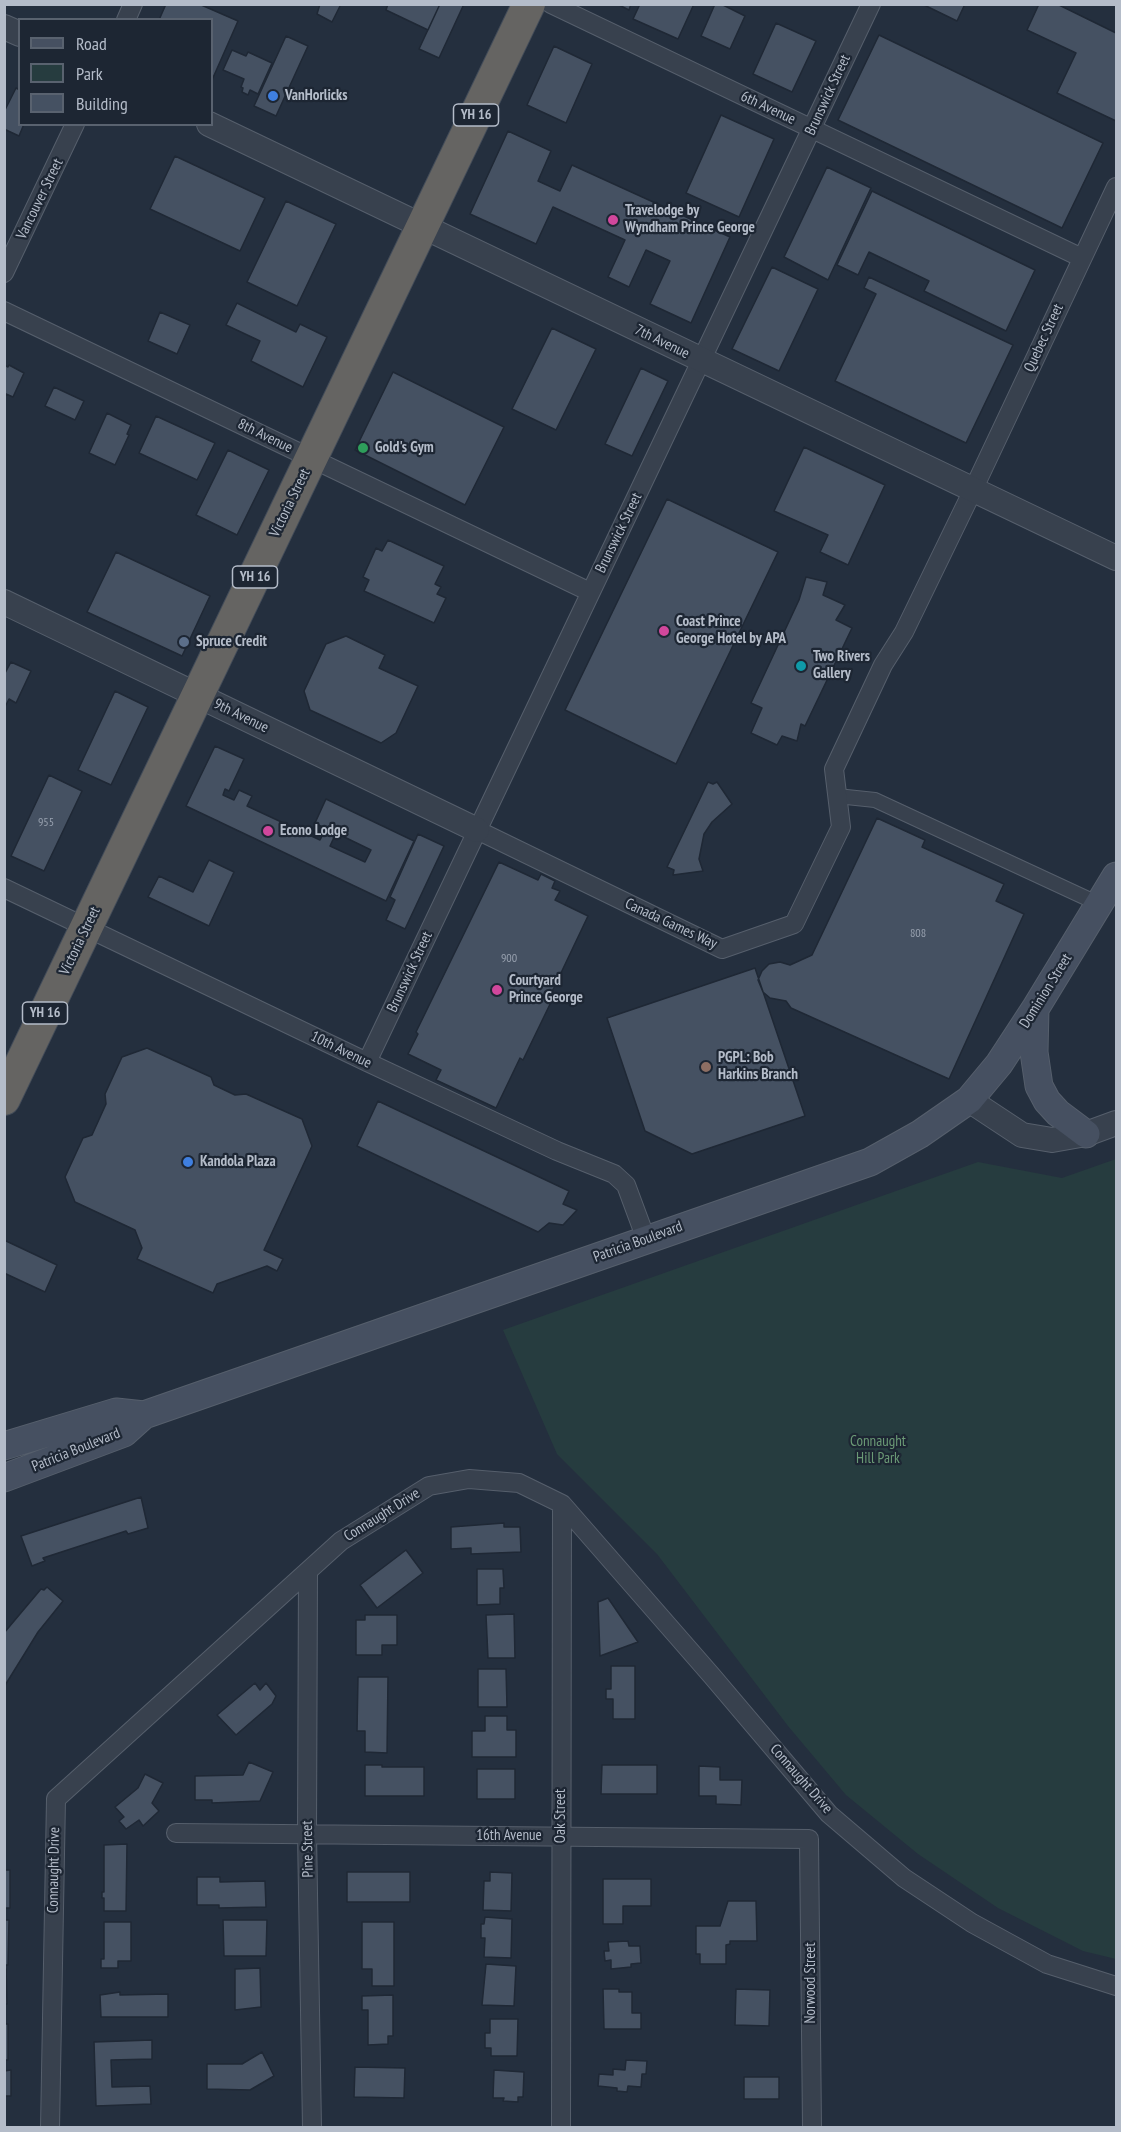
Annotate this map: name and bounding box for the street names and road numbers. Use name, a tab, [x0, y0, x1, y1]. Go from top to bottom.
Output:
street label: Brunswick Street	[801, 52, 855, 138]
street label: 6th Avenue	[738, 87, 798, 129]
road number: YH 16	[454, 104, 498, 126]
street label: Vancouver Street	[13, 156, 67, 242]
street label: Quebec Street	[1020, 301, 1068, 375]
street label: 7th Avenue	[632, 321, 692, 363]
street label: 8th Avenue	[235, 415, 295, 457]
street label: Victoria Street	[266, 466, 314, 540]
street label: Brunswick Street	[592, 490, 646, 576]
road number: YH 16	[232, 566, 278, 588]
street label: 9th Avenue	[211, 695, 271, 737]
street label: Canada Games Way	[622, 895, 720, 953]
street label: Victoria Street	[56, 904, 104, 978]
street label: Brunswick Street	[383, 929, 437, 1015]
street label: Dominion Street	[1016, 950, 1076, 1032]
road number: YH 16	[22, 1002, 68, 1024]
street label: 10th Avenue	[308, 1028, 374, 1072]
street label: Patricia Boulevard	[591, 1218, 685, 1266]
street label: Patricia Boulevard	[29, 1424, 123, 1476]
street label: Connaught Drive	[341, 1485, 423, 1545]
street label: Connaught Drive	[766, 1741, 836, 1817]
street label: Oak Street	[552, 1789, 570, 1843]
street label: Pine Street	[299, 1820, 317, 1878]
street label: Connaught Drive	[44, 1827, 64, 1913]
street label: 16th Avenue	[476, 1827, 542, 1845]
street label: Norwood Street	[802, 1942, 820, 2024]

